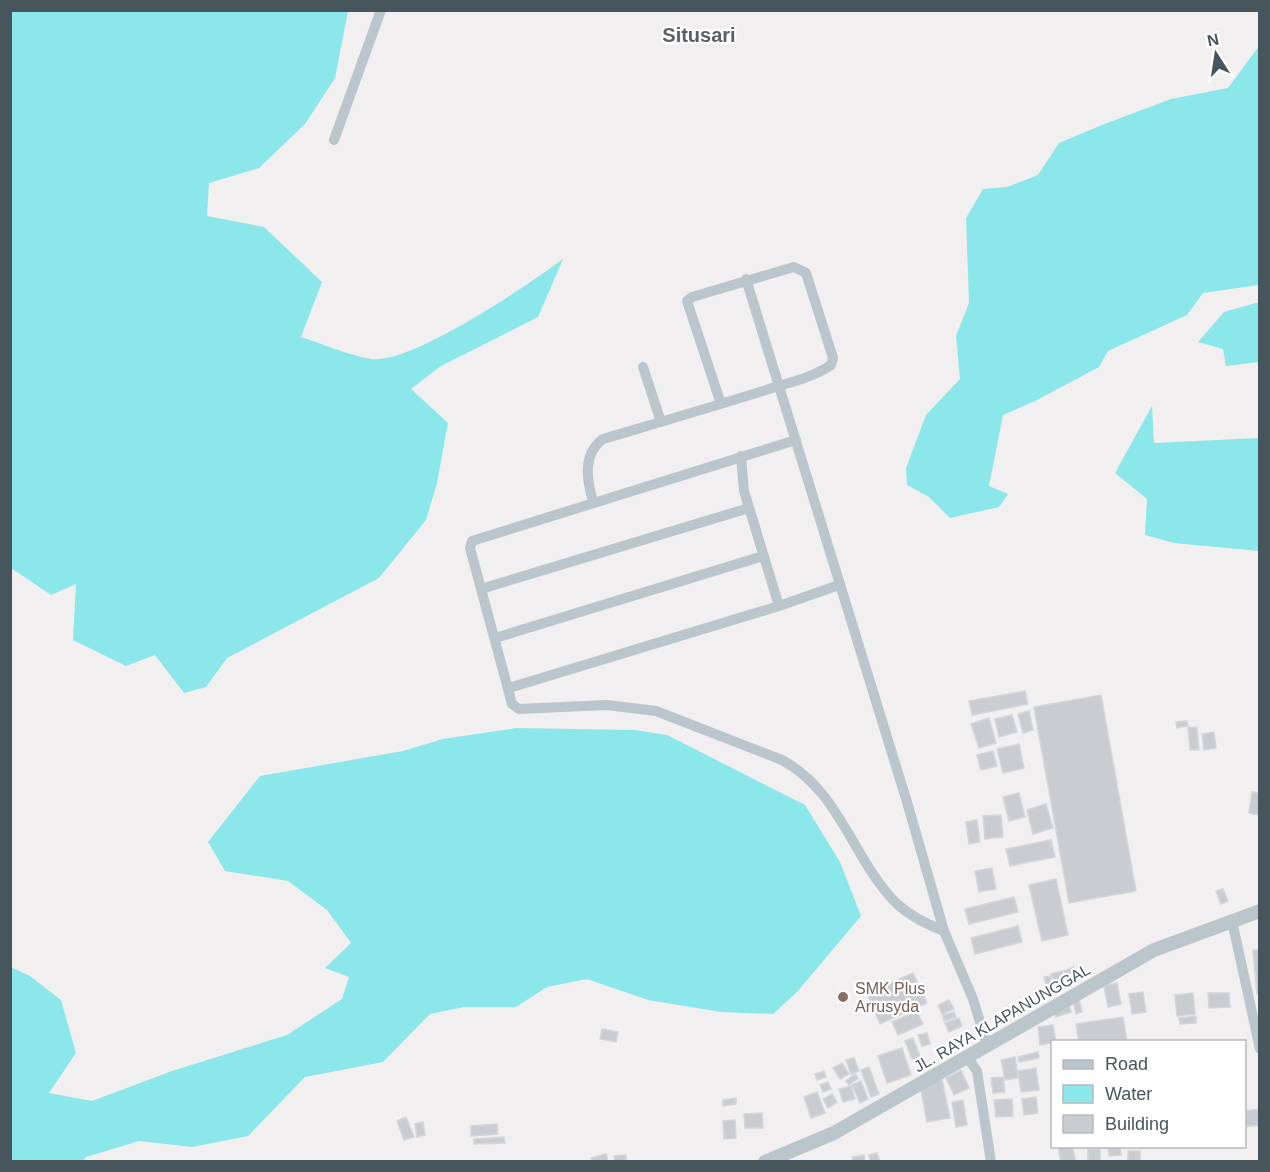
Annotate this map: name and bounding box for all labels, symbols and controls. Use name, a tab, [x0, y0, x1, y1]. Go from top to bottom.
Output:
district label: Situsari	[662, 24, 736, 46]
north arrow	[1186, 24, 1246, 84]
text: N	[1206, 30, 1220, 49]
street label: JL. RAYA KLAPANUNGGAL	[911, 961, 1093, 1075]
place label: SMK Plus Arrusyda	[855, 980, 925, 1015]
marker: SMK Plus Arrusyda	[836, 990, 850, 1004]
legend	[1051, 1040, 1246, 1148]
text: Road	[1105, 1054, 1148, 1074]
text: Water	[1105, 1084, 1152, 1104]
text: Building	[1105, 1114, 1169, 1134]

